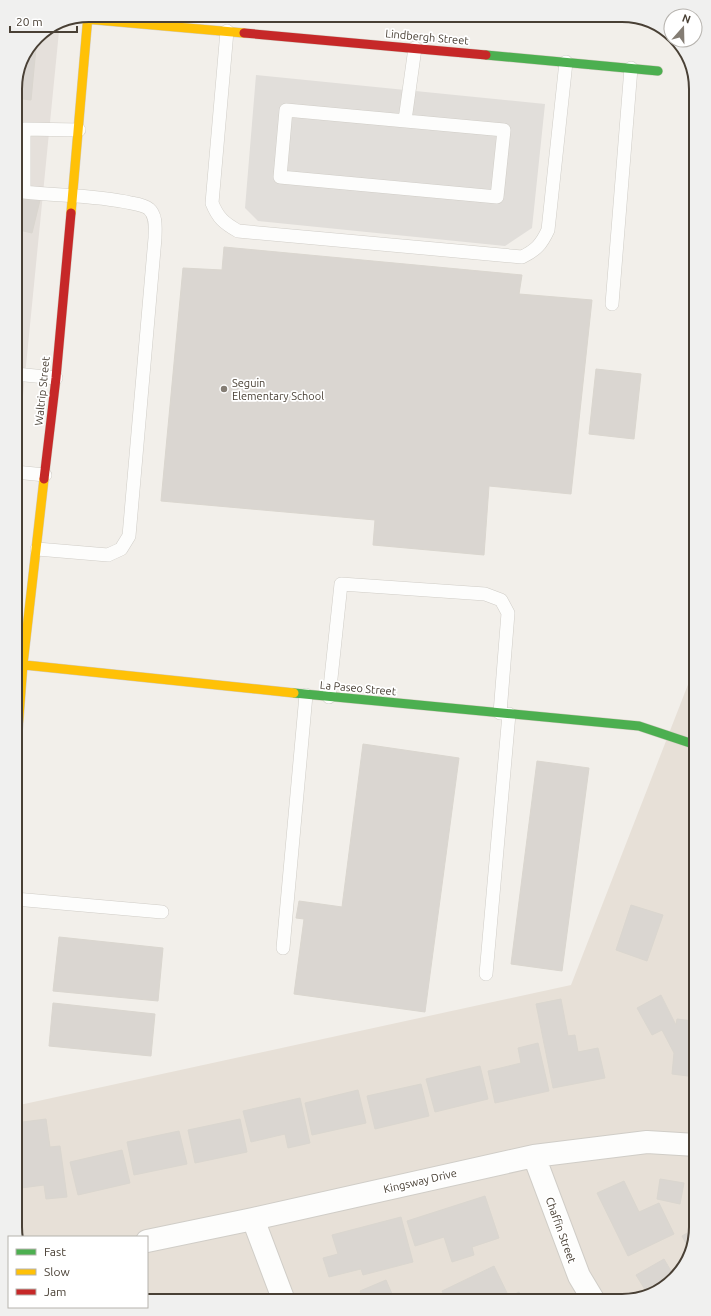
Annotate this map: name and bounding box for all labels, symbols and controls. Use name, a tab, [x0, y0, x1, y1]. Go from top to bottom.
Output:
scale bar	[10, 8, 77, 34]
north arrow	[663, 8, 703, 48]
text: N	[681, 12, 692, 26]
text: 20 m	[16, 15, 43, 28]
street label: Lindbergh Street	[385, 27, 470, 47]
street label: Waltrip Street	[32, 355, 52, 426]
place label: Seguin Elementary School	[232, 377, 324, 402]
marker: Seguin Elementary School	[219, 384, 229, 394]
street label: La Paseo Street	[319, 679, 397, 697]
street label: Kingsway Drive	[382, 1167, 458, 1195]
street label: Chaffin Street	[544, 1195, 579, 1265]
legend	[8, 1236, 148, 1308]
text: Fast	[44, 1245, 66, 1258]
text: Slow	[44, 1265, 70, 1278]
text: Jam	[44, 1285, 66, 1298]

